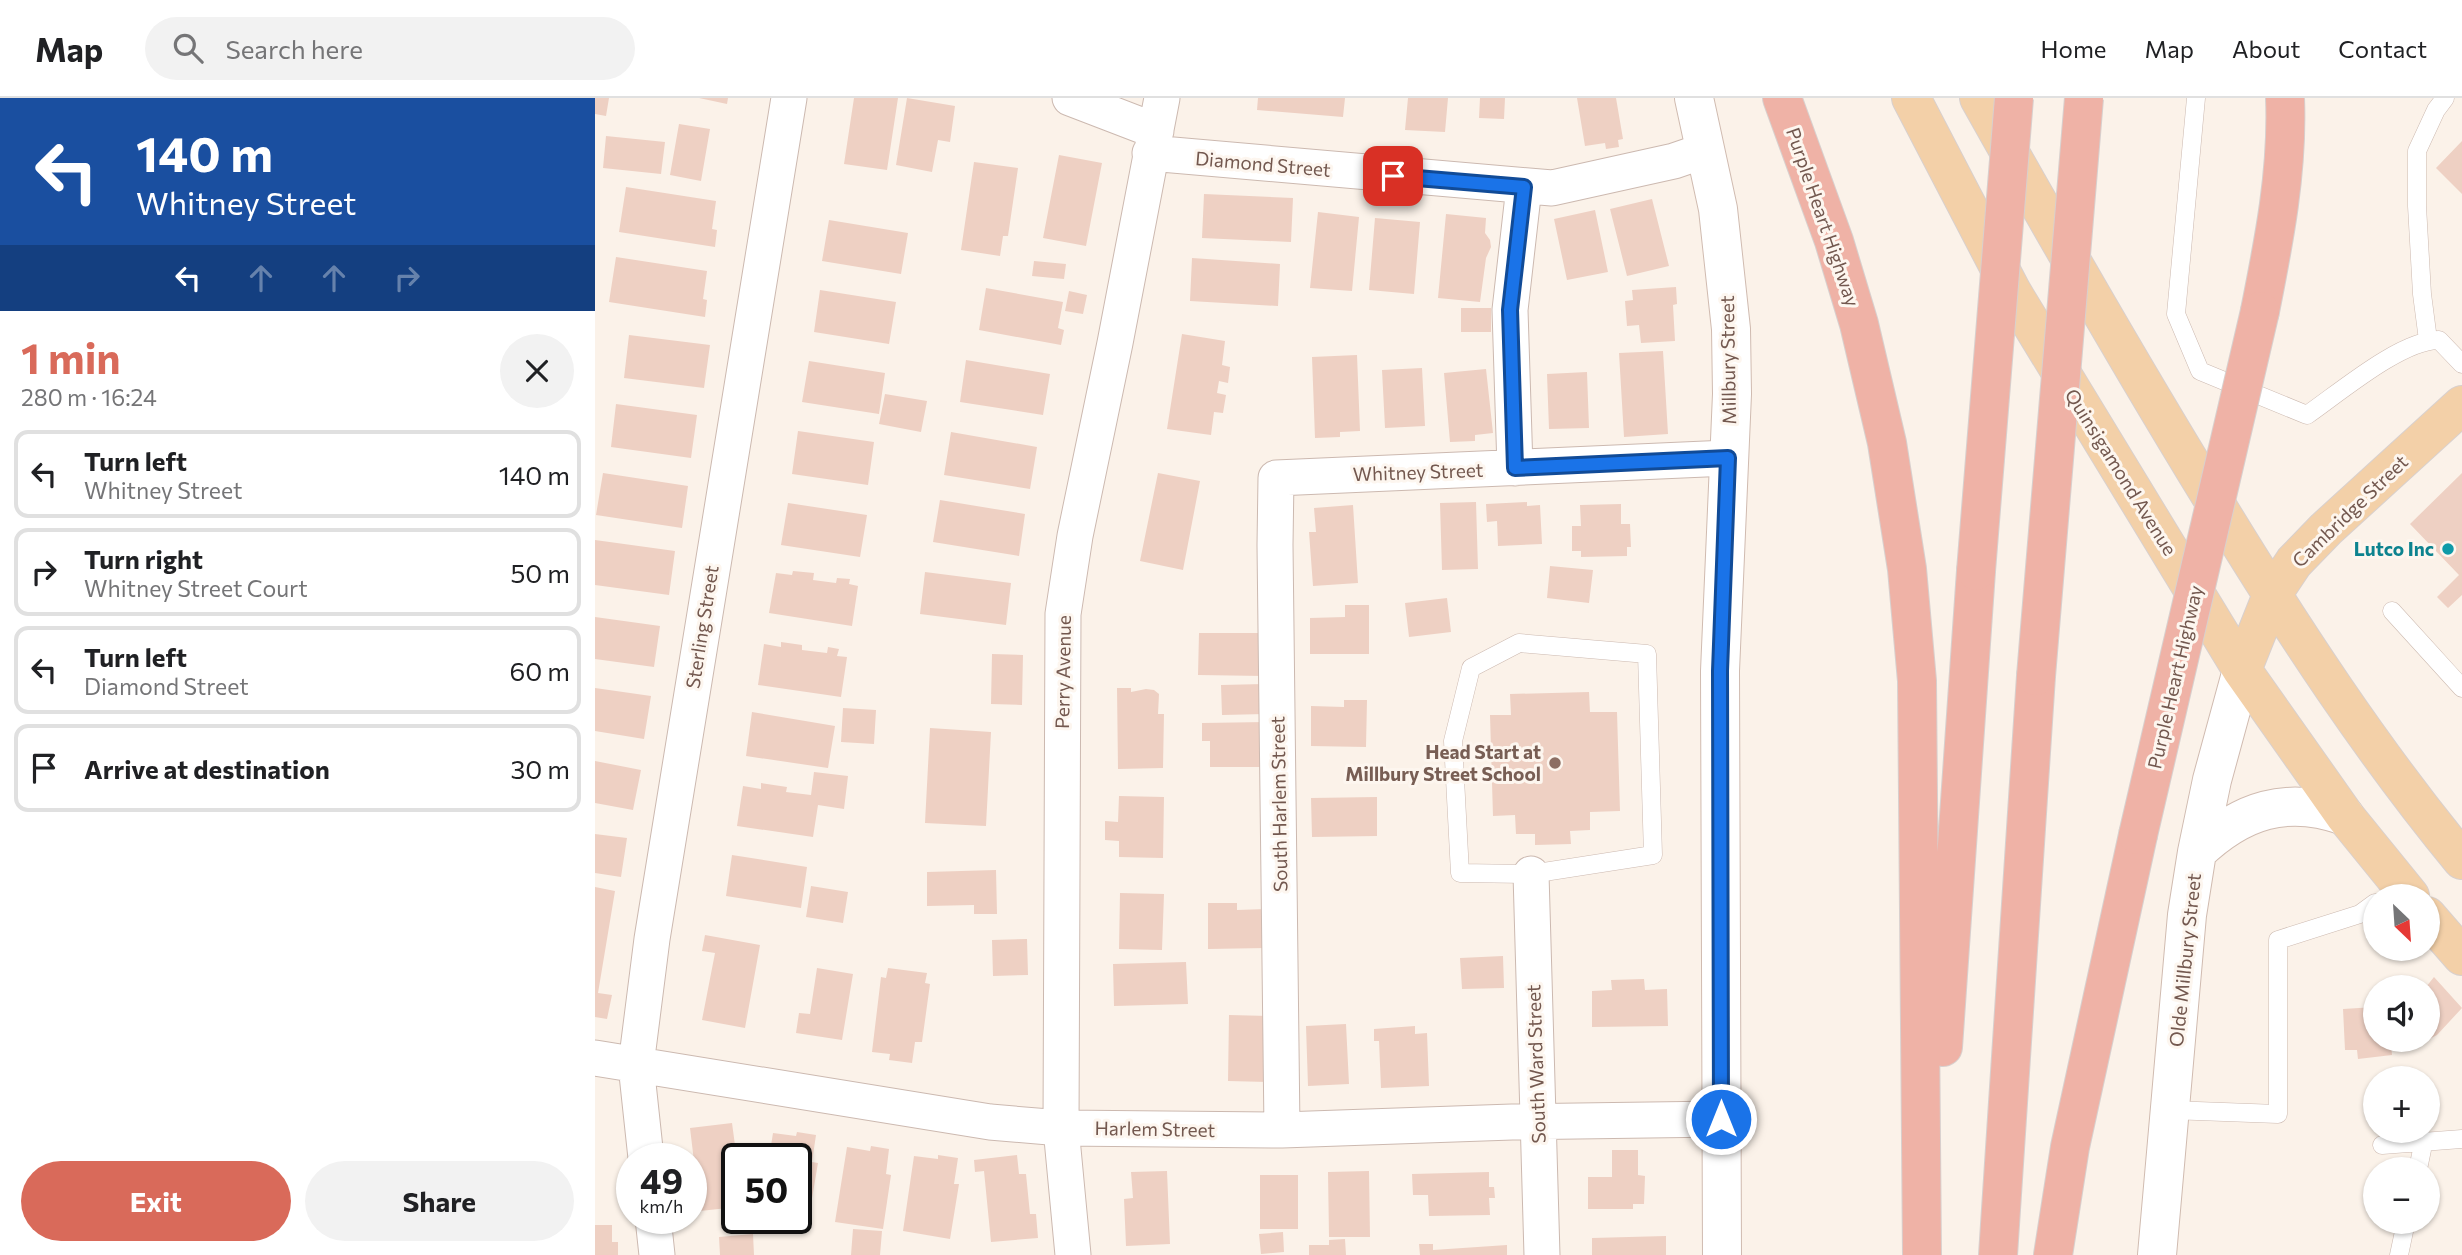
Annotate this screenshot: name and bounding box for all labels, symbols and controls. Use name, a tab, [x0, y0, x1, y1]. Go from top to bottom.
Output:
search box	[145, 17, 635, 80]
text: Map	[35, 28, 103, 69]
icon: search	[169, 29, 207, 67]
text: Search here	[225, 33, 363, 64]
text: Home	[2041, 34, 2107, 63]
text: Map	[2145, 34, 2194, 63]
text: About	[2232, 34, 2300, 63]
text: Contact	[2338, 34, 2427, 63]
text: 140 m	[136, 122, 273, 182]
street label: Purple Heart Highway	[1782, 124, 1865, 309]
icon: left	[21, 126, 112, 217]
street label: Diamond Street	[1194, 146, 1332, 181]
pin	[1363, 146, 1423, 206]
icon: arrive	[1374, 157, 1412, 195]
text: Whitney Street	[136, 182, 356, 222]
icon: left	[169, 259, 207, 297]
icon: ahead	[242, 259, 280, 297]
icon: ahead	[315, 259, 353, 297]
icon: right	[388, 259, 426, 297]
street label: Millbury Street	[1715, 295, 1740, 425]
text: 1 min	[21, 331, 121, 383]
button: close	[500, 334, 574, 408]
text: 280 m · 16:24	[21, 383, 157, 411]
street label: Quinsigamond Avenue	[2061, 384, 2182, 559]
text: Turn left	[84, 445, 187, 476]
street label: Cambridge Street	[2287, 450, 2412, 572]
icon: left	[25, 455, 63, 493]
street label: Whitney Street	[1352, 458, 1484, 485]
text: 140 m	[499, 459, 570, 490]
text: Whitney Street	[84, 476, 242, 504]
place label: Lutco Inc	[2354, 537, 2434, 560]
marker: Lutco Inc	[2440, 541, 2456, 557]
text: Turn right	[84, 543, 203, 574]
icon: right	[25, 553, 63, 591]
text: 50 m	[510, 557, 570, 588]
street label: Sterling Street	[680, 563, 723, 690]
text: Whitney Street Court	[84, 574, 308, 602]
street label: Purple Heart Highway	[2142, 583, 2207, 771]
street label: Perry Avenue	[1050, 615, 1075, 729]
text: Turn left	[84, 641, 187, 672]
icon: left	[25, 651, 63, 689]
text: 60 m	[510, 655, 570, 686]
text: Diamond Street	[84, 672, 249, 700]
street label: South Harlem Street	[1265, 716, 1292, 892]
place label: Head Start at Millbury Street School	[1345, 740, 1541, 785]
icon: arrive	[25, 749, 63, 787]
text: Arrive at destination	[84, 753, 330, 784]
text: 30 m	[511, 753, 570, 784]
marker: Head Start at Millbury Street School	[1547, 755, 1563, 771]
street label: Olde Millbury Street	[2164, 872, 2205, 1048]
north arrow	[2363, 884, 2439, 961]
map controls	[2363, 884, 2440, 1234]
button: sound	[2363, 975, 2440, 1052]
street label: South Ward Street	[1521, 984, 1550, 1144]
button: +	[2363, 1066, 2440, 1143]
position arrow	[1684, 1082, 1758, 1156]
street label: Harlem Street	[1095, 1116, 1216, 1141]
speed limit sign: 50	[721, 1143, 812, 1234]
button: −	[2363, 1157, 2440, 1234]
text: 49	[640, 1158, 683, 1201]
button: Exit	[21, 1161, 291, 1241]
button: Share	[305, 1161, 574, 1241]
text: km/h	[640, 1195, 683, 1217]

